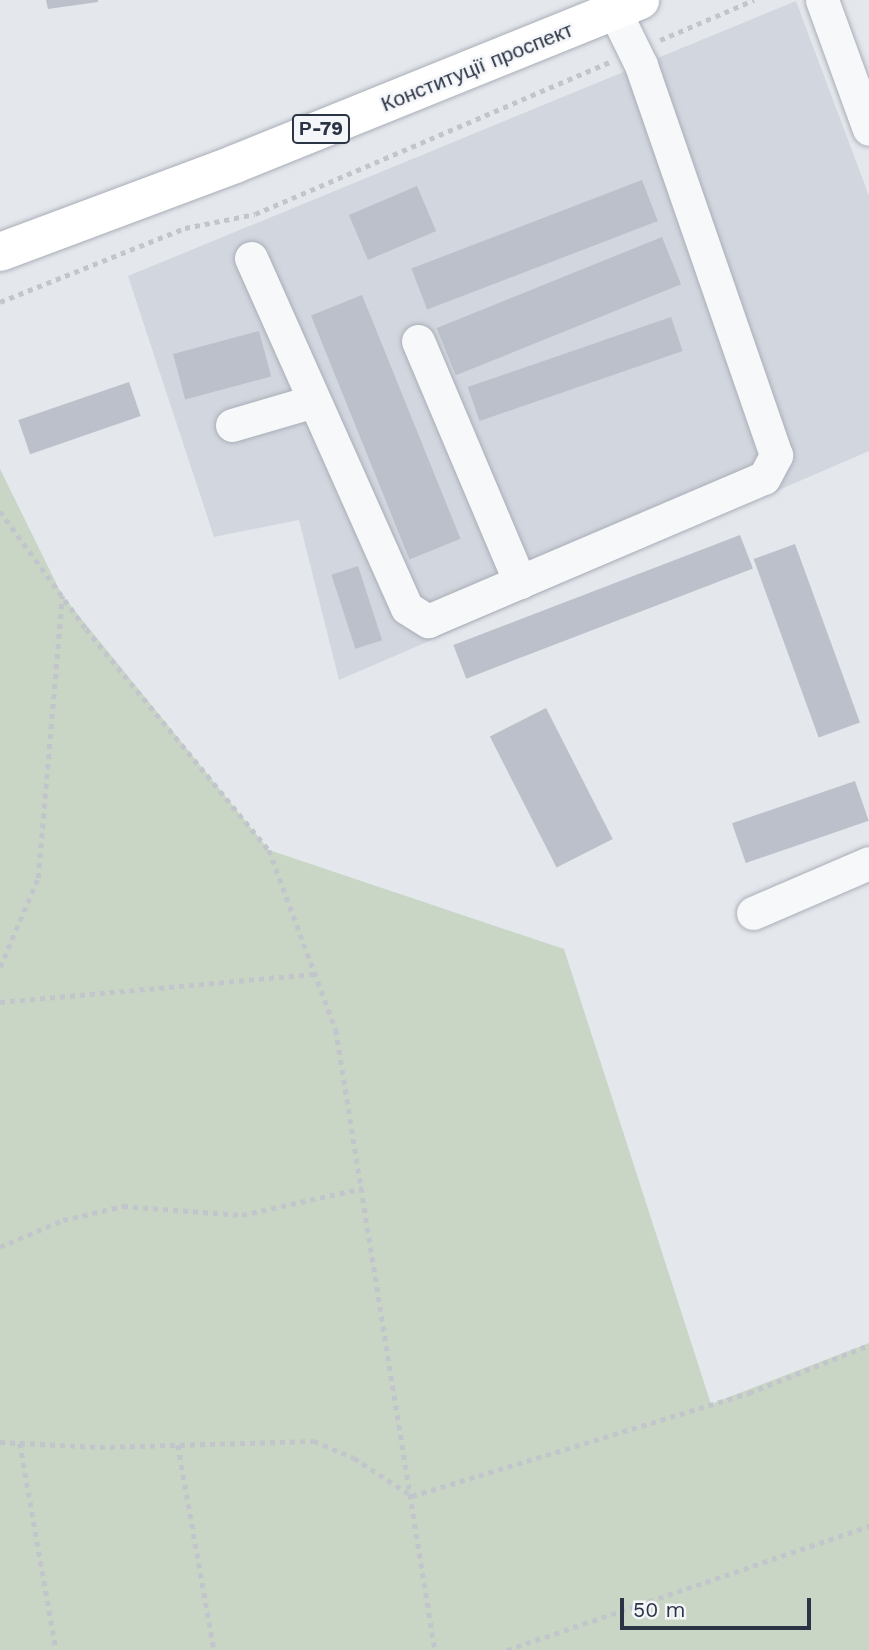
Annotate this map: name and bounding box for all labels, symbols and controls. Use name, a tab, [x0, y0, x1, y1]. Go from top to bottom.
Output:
street label: Конституції проспект	[377, 17, 577, 117]
road number: Р-79	[291, 113, 351, 144]
scale bar	[624, 1584, 815, 1628]
text: 50 m	[633, 1597, 685, 1622]

